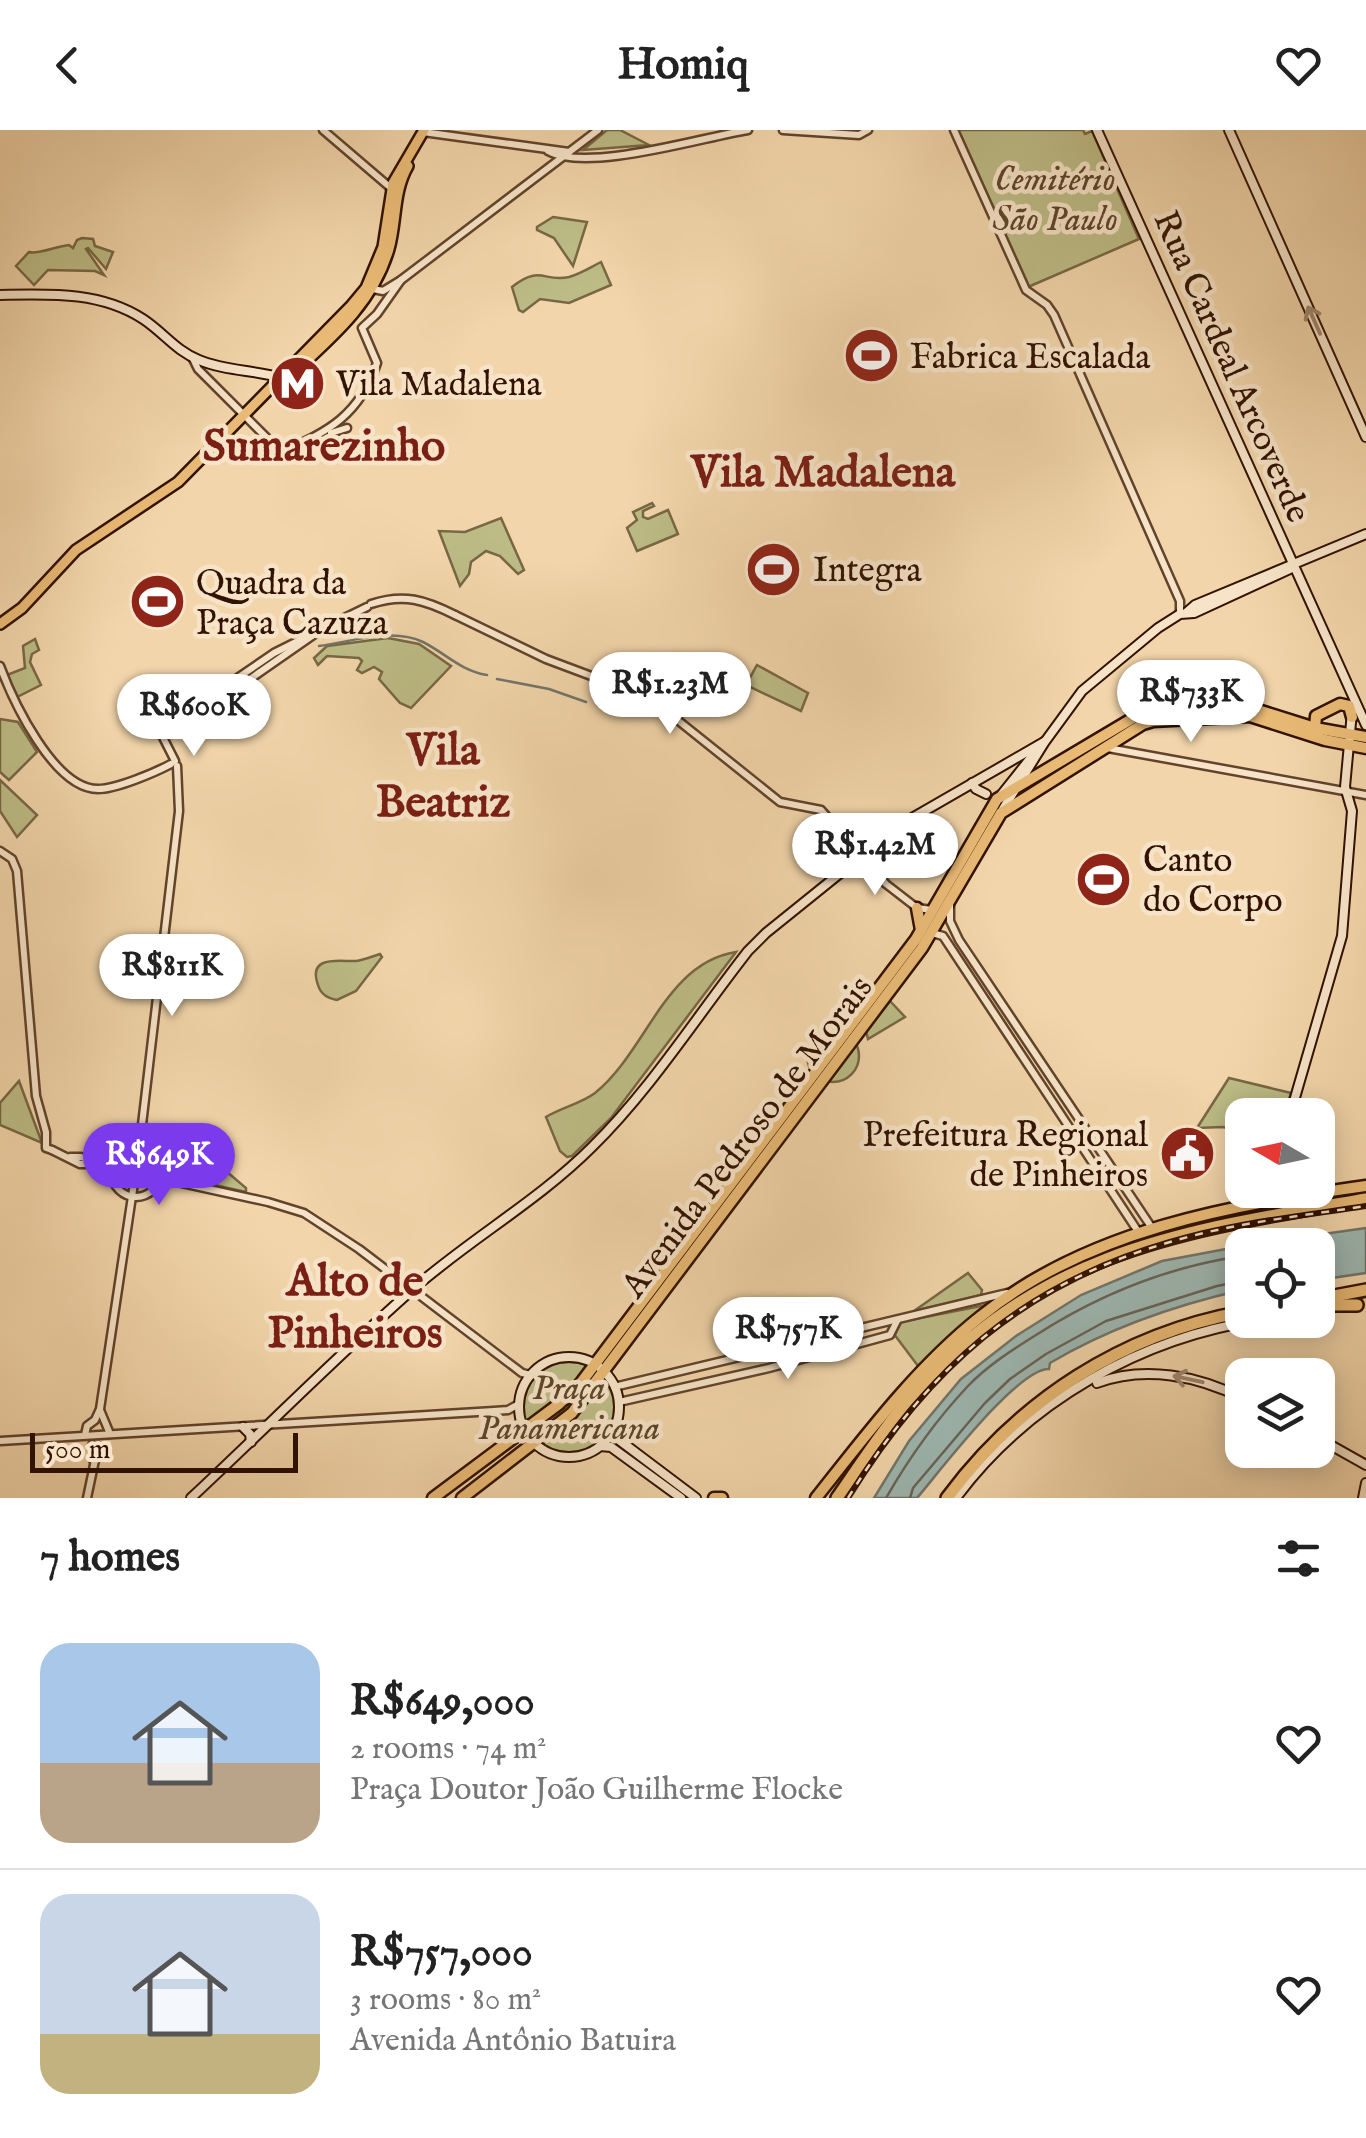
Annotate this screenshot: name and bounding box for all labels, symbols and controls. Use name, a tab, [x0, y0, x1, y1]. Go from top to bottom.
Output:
text: Homiq	[617, 37, 749, 94]
icon: back	[40, 38, 95, 93]
icon: heart	[1271, 38, 1326, 93]
park label: Cemitério São Paulo	[992, 158, 1118, 243]
street label: Rua Cardeal Arcoverde	[1142, 204, 1320, 530]
one-way arrow	[1304, 305, 1322, 336]
sports icon: Fabrica Escalada	[841, 326, 901, 386]
place label: Fabrica Escalada	[910, 336, 1151, 381]
metro station icon: Vila Madalena	[267, 353, 327, 413]
place label: Vila Madalena	[335, 363, 543, 408]
district label: Sumarezinho	[203, 419, 445, 476]
district label: Vila Madalena	[690, 445, 957, 502]
sports icon: Integra	[744, 539, 804, 599]
place label: Integra	[813, 549, 923, 594]
place label: Quadra da Praça Cazuza	[196, 562, 389, 647]
sports icon: Quadra da Praça Cazuza	[127, 572, 187, 632]
pin: R$1.23M	[578, 652, 762, 737]
pin: R$733K	[1110, 660, 1272, 745]
text: R$1.23M	[611, 664, 729, 705]
text: R$733K	[1139, 672, 1243, 713]
pin: R$600K	[113, 674, 275, 759]
text: R$600K	[139, 686, 249, 727]
district label: Vila Beatriz	[376, 723, 511, 832]
pin: R$1.42M	[783, 813, 967, 898]
text: R$1.42M	[814, 825, 936, 866]
place label: Canto do Corpo	[1143, 839, 1283, 924]
sports icon: Canto do Corpo	[1074, 849, 1134, 909]
pin: R$811K	[91, 934, 253, 1019]
text: R$811K	[121, 946, 223, 987]
street label: Avenida Pedroso de Morais	[611, 967, 884, 1308]
north arrow	[1225, 1098, 1335, 1208]
map controls	[1225, 1098, 1335, 1468]
place label: Prefeitura Regional de Pinheiros	[862, 1114, 1148, 1199]
pin: R$649K	[78, 1123, 240, 1208]
public building icon: Prefeitura Regional de Pinheiros	[1157, 1124, 1217, 1184]
text: R$649K	[105, 1135, 213, 1176]
button: locate	[1225, 1228, 1335, 1338]
district label: Alto de Pinheiros	[267, 1254, 443, 1363]
pin: R$757K	[707, 1297, 869, 1382]
text: R$757K	[735, 1309, 841, 1350]
button: layers	[1225, 1358, 1335, 1468]
park label: Praça Panamericana	[478, 1367, 660, 1452]
one-way arrow	[1173, 1369, 1205, 1388]
scale bar	[30, 1428, 298, 1472]
text: 500 m	[45, 1433, 110, 1468]
icon: filters	[1271, 1531, 1326, 1586]
text: 7 homes	[40, 1532, 180, 1585]
text: R$649,000	[350, 1676, 535, 1729]
icon: home	[120, 1683, 240, 1803]
icon: heart	[1271, 1716, 1326, 1771]
text: 2 rooms · 74 m²	[350, 1729, 546, 1770]
text: Praça Doutor João Guilherme Flocke	[350, 1770, 843, 1811]
text: R$757,000	[350, 1927, 533, 1980]
icon: home	[120, 1934, 240, 2054]
icon: heart	[1271, 1967, 1326, 2022]
text: 3 rooms · 80 m²	[350, 1980, 541, 2021]
text: Avenida Antônio Batuira	[350, 2021, 676, 2062]

